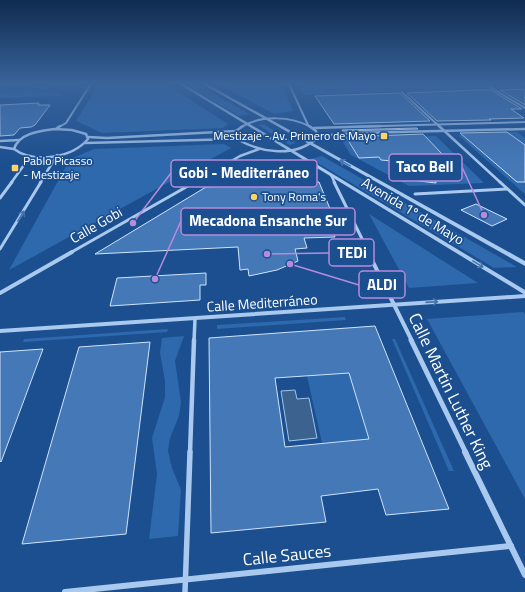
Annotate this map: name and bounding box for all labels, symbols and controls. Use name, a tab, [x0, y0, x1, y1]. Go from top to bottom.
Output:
place label: Mestizaje - Av. Primero de Mayo	[213, 126, 376, 145]
marker: Mestizaje - Av. Primero de Mayo	[379, 131, 389, 141]
place label: Pablo Picasso - Mestizaje	[23, 151, 93, 184]
callout: Taco Bell	[389, 154, 462, 181]
text: Taco Bell	[396, 155, 454, 178]
one-way arrow	[339, 159, 351, 166]
callout: Gobi - Mediterráneo	[171, 160, 317, 187]
text: Gobi - Mediterráneo	[179, 161, 309, 184]
marker: Pablo Picasso - Mestizaje	[10, 163, 20, 173]
street label: Avenida 1º de Mayo	[358, 172, 469, 250]
place label: Tony Roma's	[262, 187, 326, 206]
marker: Tony Roma's	[249, 192, 259, 202]
street label: Calle Gobi	[66, 201, 126, 248]
callout: Mecadona Ensanche Sur	[181, 208, 355, 235]
text: Mecadona Ensanche Sur	[189, 209, 347, 232]
one-way arrow	[17, 210, 25, 222]
callout: TEDi	[329, 239, 374, 266]
text: TEDi	[337, 241, 367, 264]
one-way arrow	[472, 261, 484, 269]
callout: ALDI	[359, 271, 405, 298]
text: ALDI	[367, 273, 397, 296]
street label: Calle Mediterráneo	[206, 288, 318, 317]
one-way arrow	[425, 299, 438, 306]
street label: Calle Martin Luther King	[402, 309, 500, 474]
street label: Calle Sauces	[242, 537, 332, 573]

